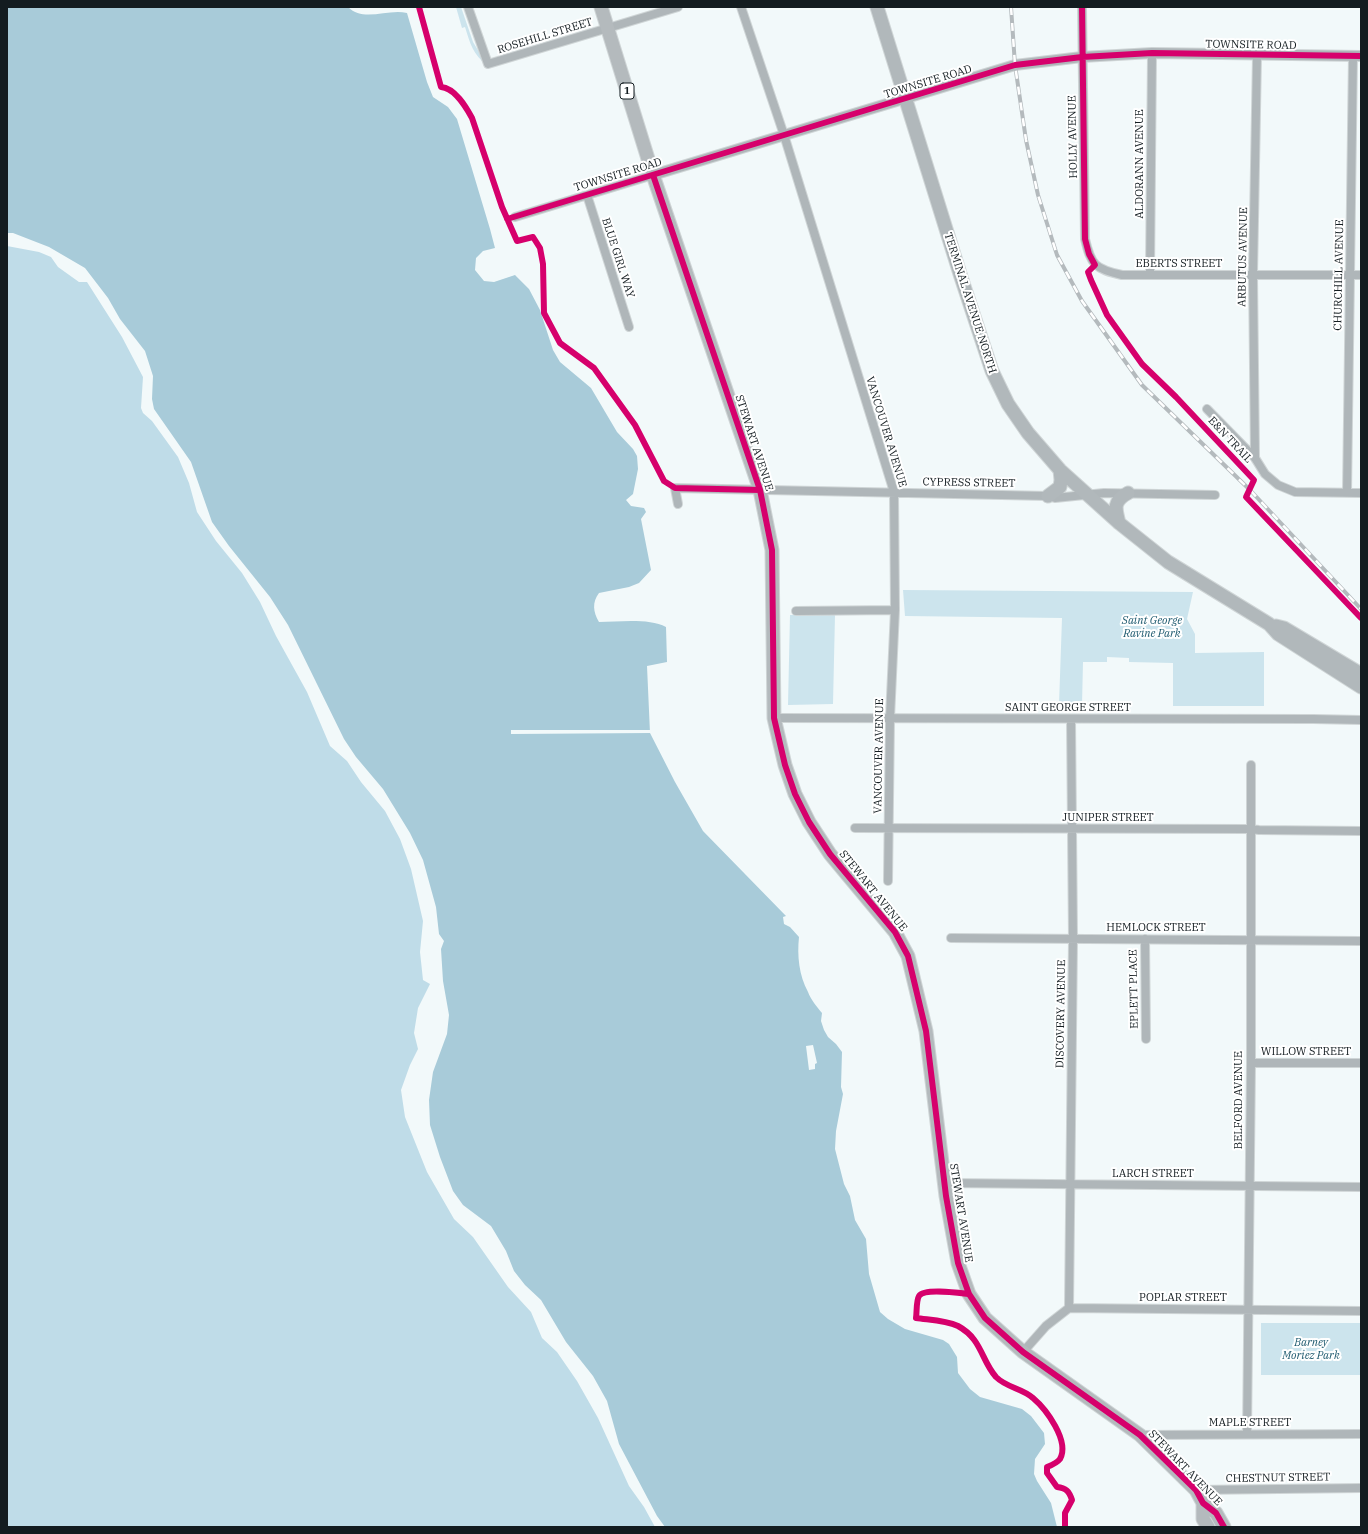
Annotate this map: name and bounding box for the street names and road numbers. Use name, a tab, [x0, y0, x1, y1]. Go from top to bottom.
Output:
street label: ROSEHILL STREET	[496, 15, 594, 57]
street label: TOWNSITE ROAD	[1205, 38, 1297, 52]
street label: TOWNSITE ROAD	[882, 62, 974, 102]
road number: 1	[620, 83, 634, 99]
street label: HOLLY AVENUE	[1066, 95, 1080, 179]
street label: ALDORANN AVENUE	[1133, 109, 1147, 219]
street label: TOWNSITE ROAD	[572, 155, 664, 195]
street label: ARBUTUS AVENUE	[1236, 207, 1250, 307]
street label: BLUE GIRL WAY	[599, 216, 637, 300]
street label: CHURCHILL AVENUE	[1331, 219, 1347, 331]
street label: TERMINAL AVENUE NORTH	[941, 231, 999, 375]
street label: EBERTS STREET	[1136, 257, 1222, 271]
street label: VANCOUVER AVENUE	[863, 375, 909, 489]
street label: STEWART AVENUE	[732, 393, 776, 493]
street label: E&N TRAIL	[1205, 414, 1255, 466]
street label: CYPRESS STREET	[922, 476, 1016, 490]
street label: VANCOUVER AVENUE	[871, 698, 887, 814]
street label: SAINT GEORGE STREET	[1005, 701, 1131, 715]
street label: JUNIPER STREET	[1062, 811, 1154, 825]
street label: STEWART AVENUE	[836, 848, 910, 934]
street label: HEMLOCK STREET	[1106, 921, 1206, 935]
street label: EPLETT PLACE	[1127, 949, 1141, 1029]
street label: DISCOVERY AVENUE	[1053, 960, 1069, 1068]
street label: WILLOW STREET	[1261, 1045, 1351, 1059]
street label: BELFORD AVENUE	[1232, 1051, 1246, 1149]
street label: STEWART AVENUE	[947, 1162, 975, 1264]
street label: LARCH STREET	[1112, 1167, 1194, 1181]
street label: POPLAR STREET	[1139, 1291, 1227, 1305]
street label: MAPLE STREET	[1209, 1416, 1291, 1430]
street label: STEWART AVENUE	[1145, 1427, 1225, 1509]
street label: CHESTNUT STREET	[1225, 1470, 1331, 1486]

